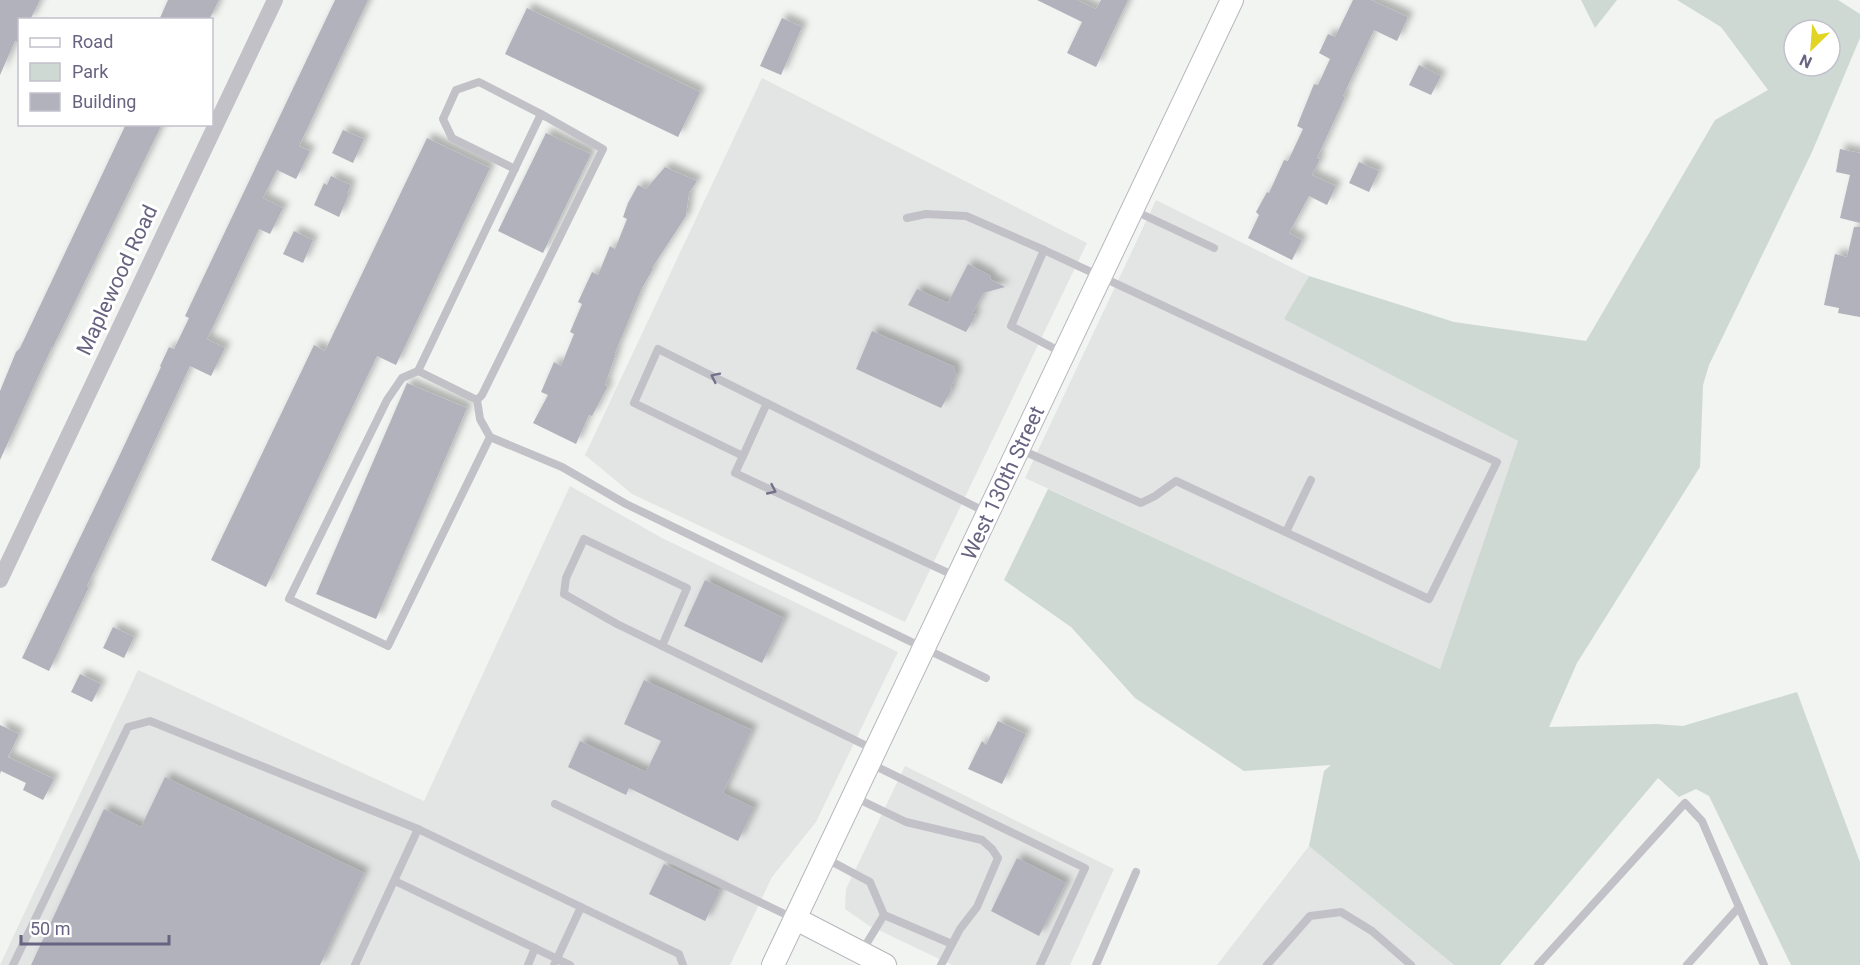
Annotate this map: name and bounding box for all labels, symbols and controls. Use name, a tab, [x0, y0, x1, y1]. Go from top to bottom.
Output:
legend	[18, 18, 213, 126]
north arrow	[1782, 18, 1842, 78]
text: Road	[72, 31, 113, 52]
text: N	[1797, 50, 1815, 72]
text: Park	[72, 61, 109, 82]
text: Building	[72, 91, 136, 112]
street label: Maplewood Road	[72, 201, 162, 359]
one-way arrow	[710, 373, 721, 384]
street label: West 130th Street	[957, 402, 1049, 564]
one-way arrow	[765, 482, 776, 494]
scale bar	[21, 908, 170, 946]
text: 50 m	[30, 918, 70, 939]

